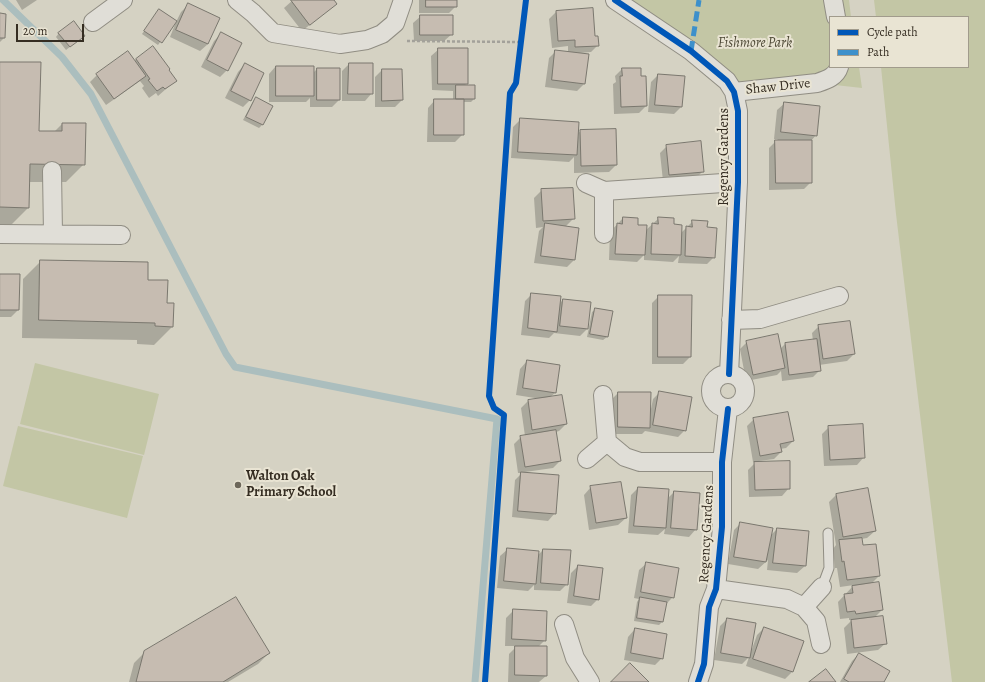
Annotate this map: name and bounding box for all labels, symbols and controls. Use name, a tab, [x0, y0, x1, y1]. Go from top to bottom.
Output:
scale bar	[18, 16, 86, 42]
legend	[829, 16, 969, 68]
text: 20 m	[23, 23, 47, 39]
text: Cycle path	[867, 24, 918, 40]
park label: Fishmore Park	[718, 36, 792, 52]
text: Path	[867, 44, 889, 60]
street label: Shaw Drive	[745, 75, 811, 99]
street label: Regency Gardens	[717, 108, 733, 206]
place label: Walton Oak Primary School	[246, 469, 336, 502]
marker: Walton Oak Primary School	[233, 480, 243, 490]
street label: Regency Gardens	[696, 485, 718, 583]

